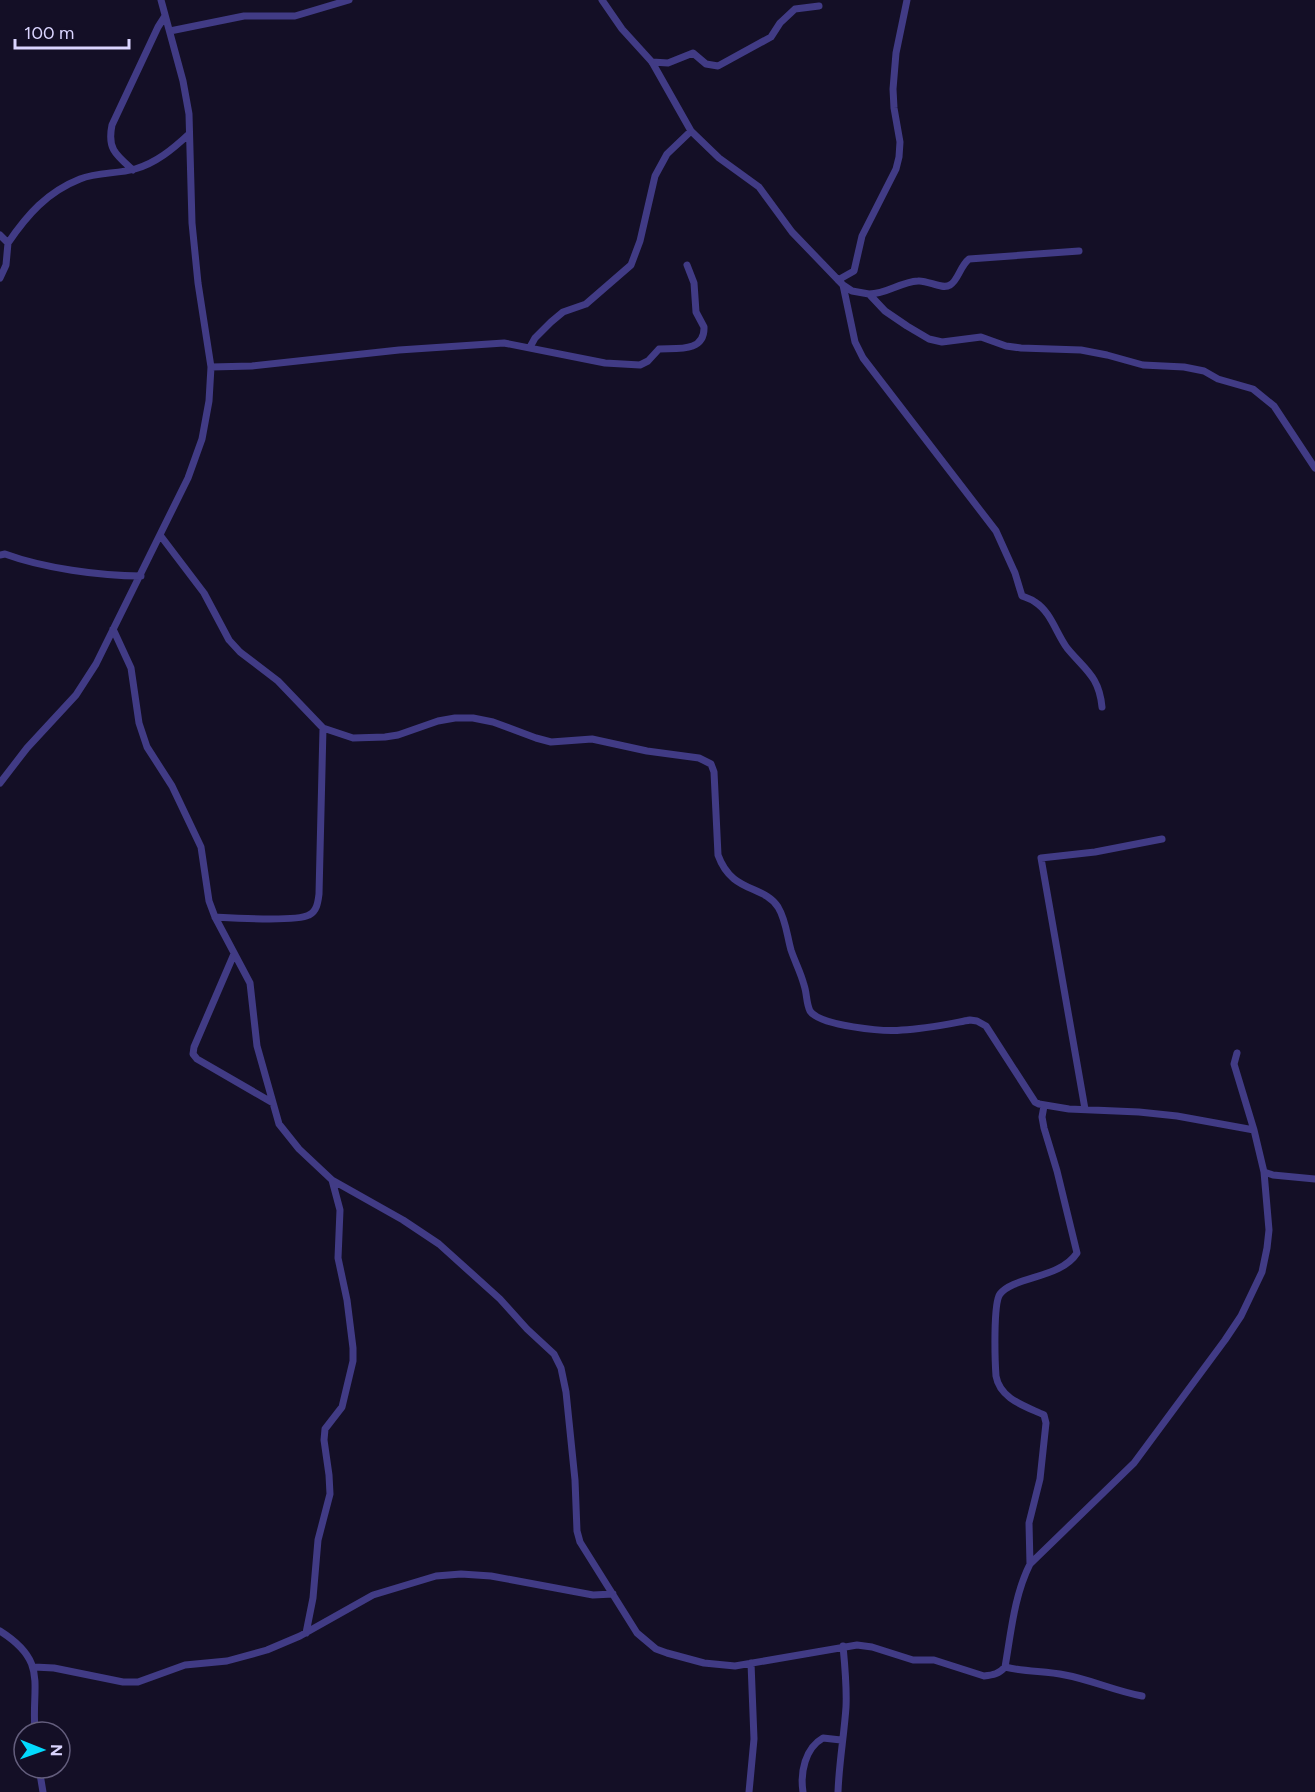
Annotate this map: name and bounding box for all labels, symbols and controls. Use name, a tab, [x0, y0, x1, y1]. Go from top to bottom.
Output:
scale bar	[15, 12, 129, 50]
text: 100 m	[24, 22, 74, 44]
north arrow	[12, 1720, 72, 1780]
text: N	[47, 1744, 66, 1757]

